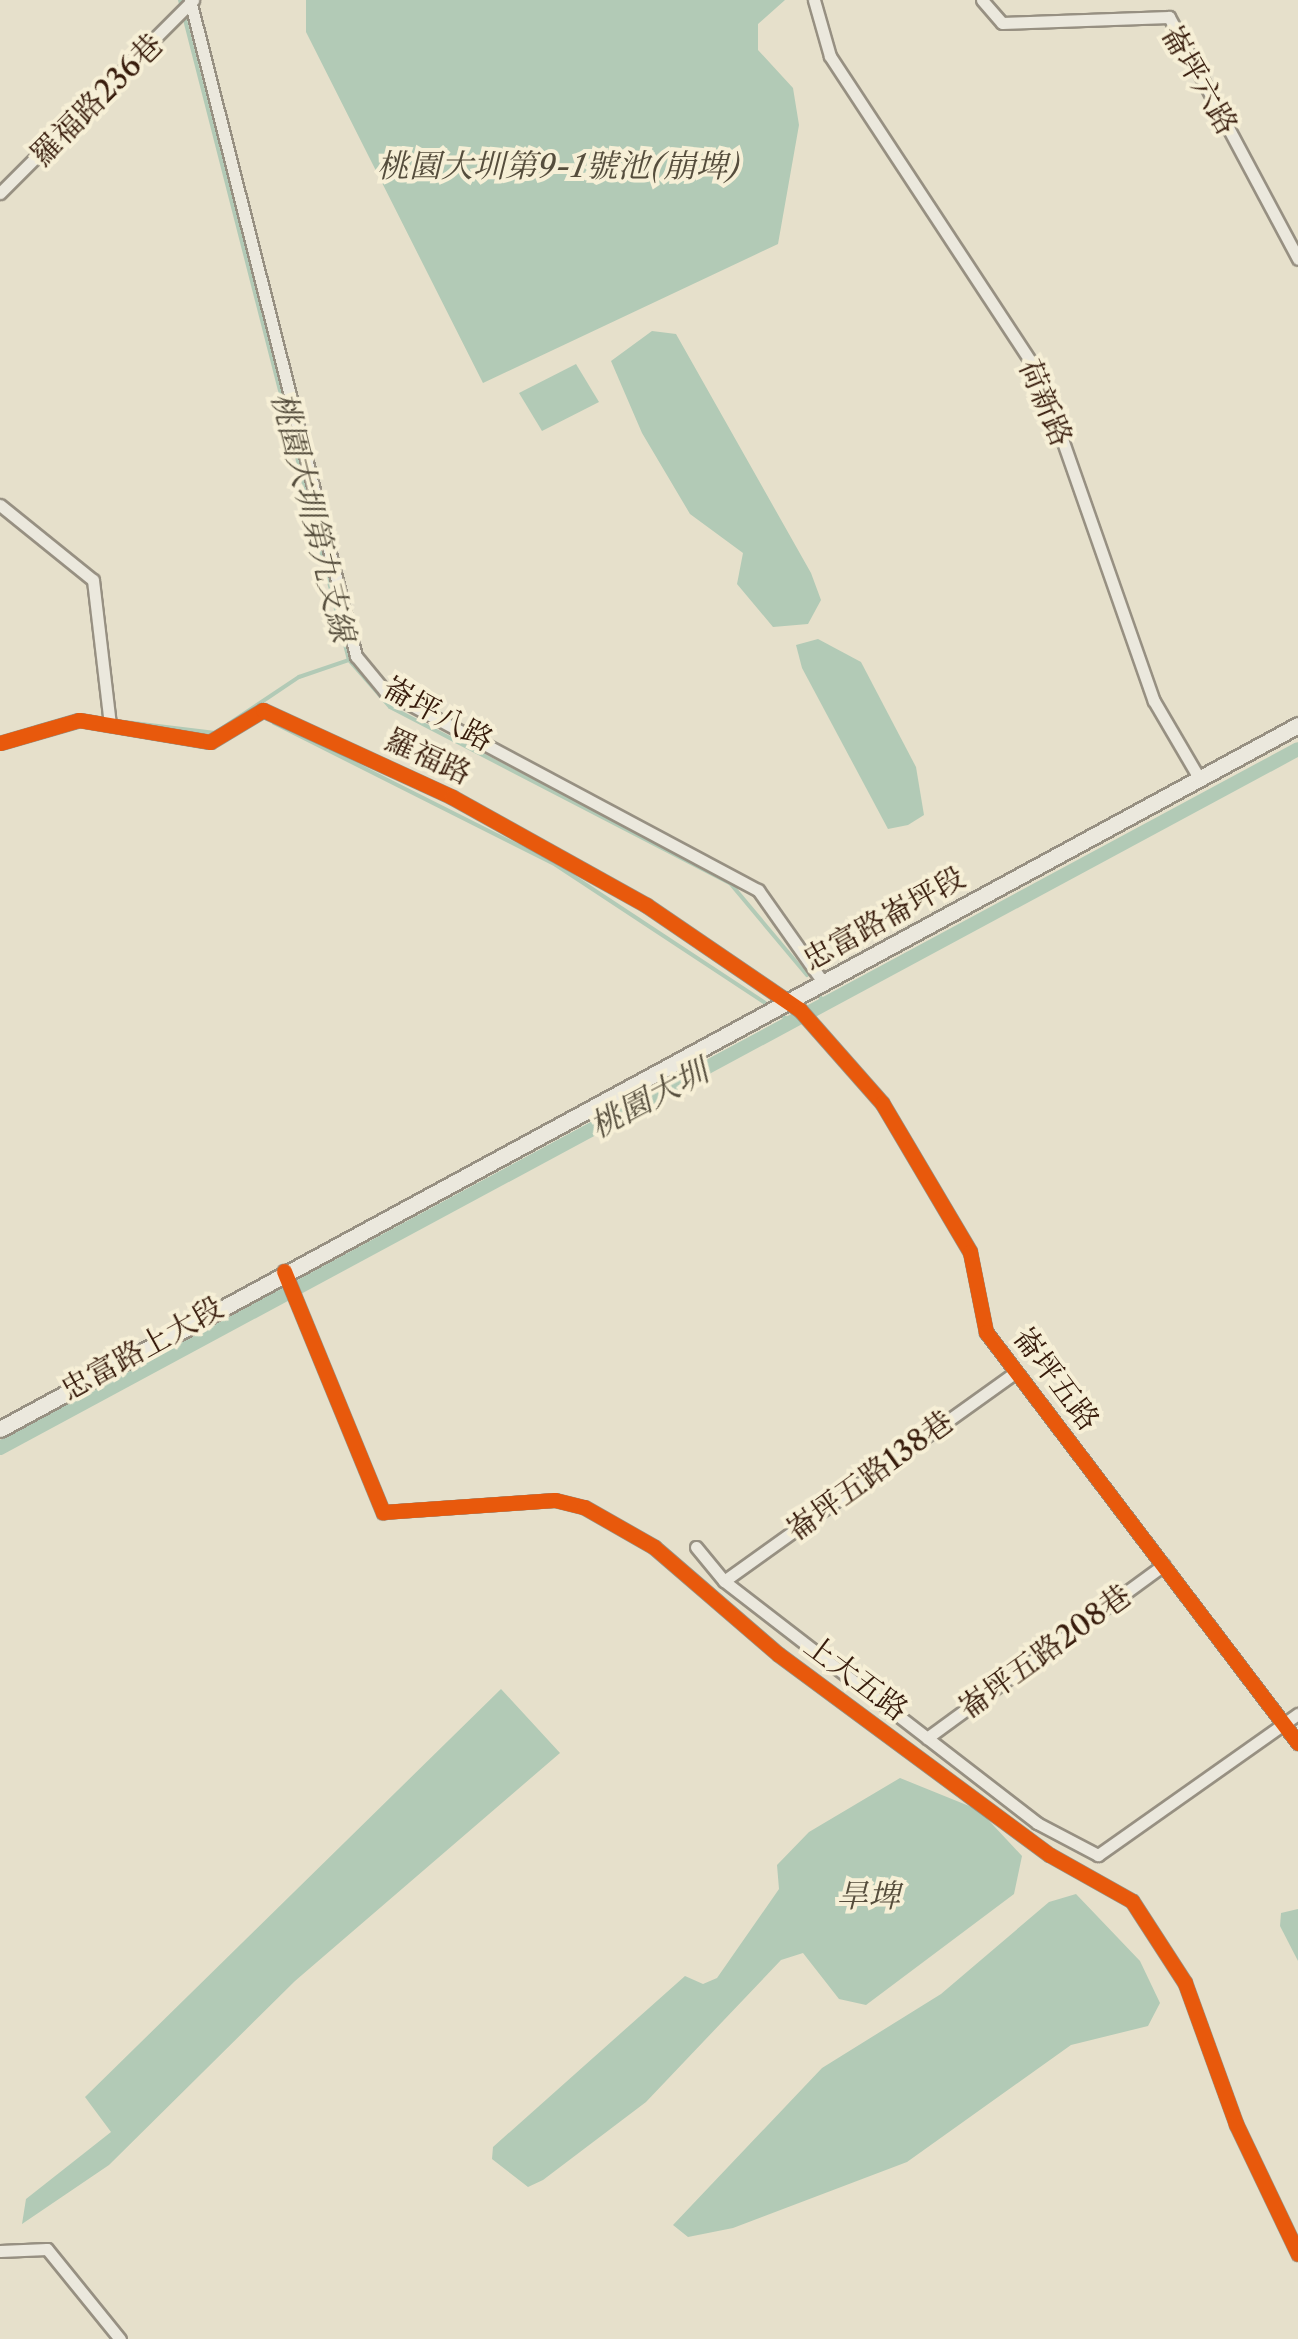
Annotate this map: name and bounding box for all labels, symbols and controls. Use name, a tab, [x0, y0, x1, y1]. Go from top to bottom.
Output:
street label: 崙坪六路	[1153, 19, 1245, 141]
street label: 羅福路236巷	[24, 27, 170, 173]
water label: 桃園大圳第9-1號池(崩埤)	[377, 147, 741, 185]
street label: 荷新路	[1011, 355, 1079, 451]
water label: 桃園大圳第九支線	[263, 388, 363, 646]
street label: 崙坪八路	[377, 669, 499, 759]
street label: 羅福路	[380, 722, 476, 792]
street label: 忠富路崙坪段	[797, 860, 971, 978]
water label: 桃園大圳	[583, 1052, 715, 1146]
street label: 忠富路上大段	[55, 1290, 229, 1408]
street label: 崙坪五路	[1006, 1320, 1106, 1438]
street label: 崙坪五路138巷	[780, 1404, 960, 1548]
street label: 崙坪五路208巷	[952, 1577, 1138, 1727]
street label: 上大五路	[797, 1628, 915, 1728]
water label: 旱埤	[836, 1877, 900, 1915]

